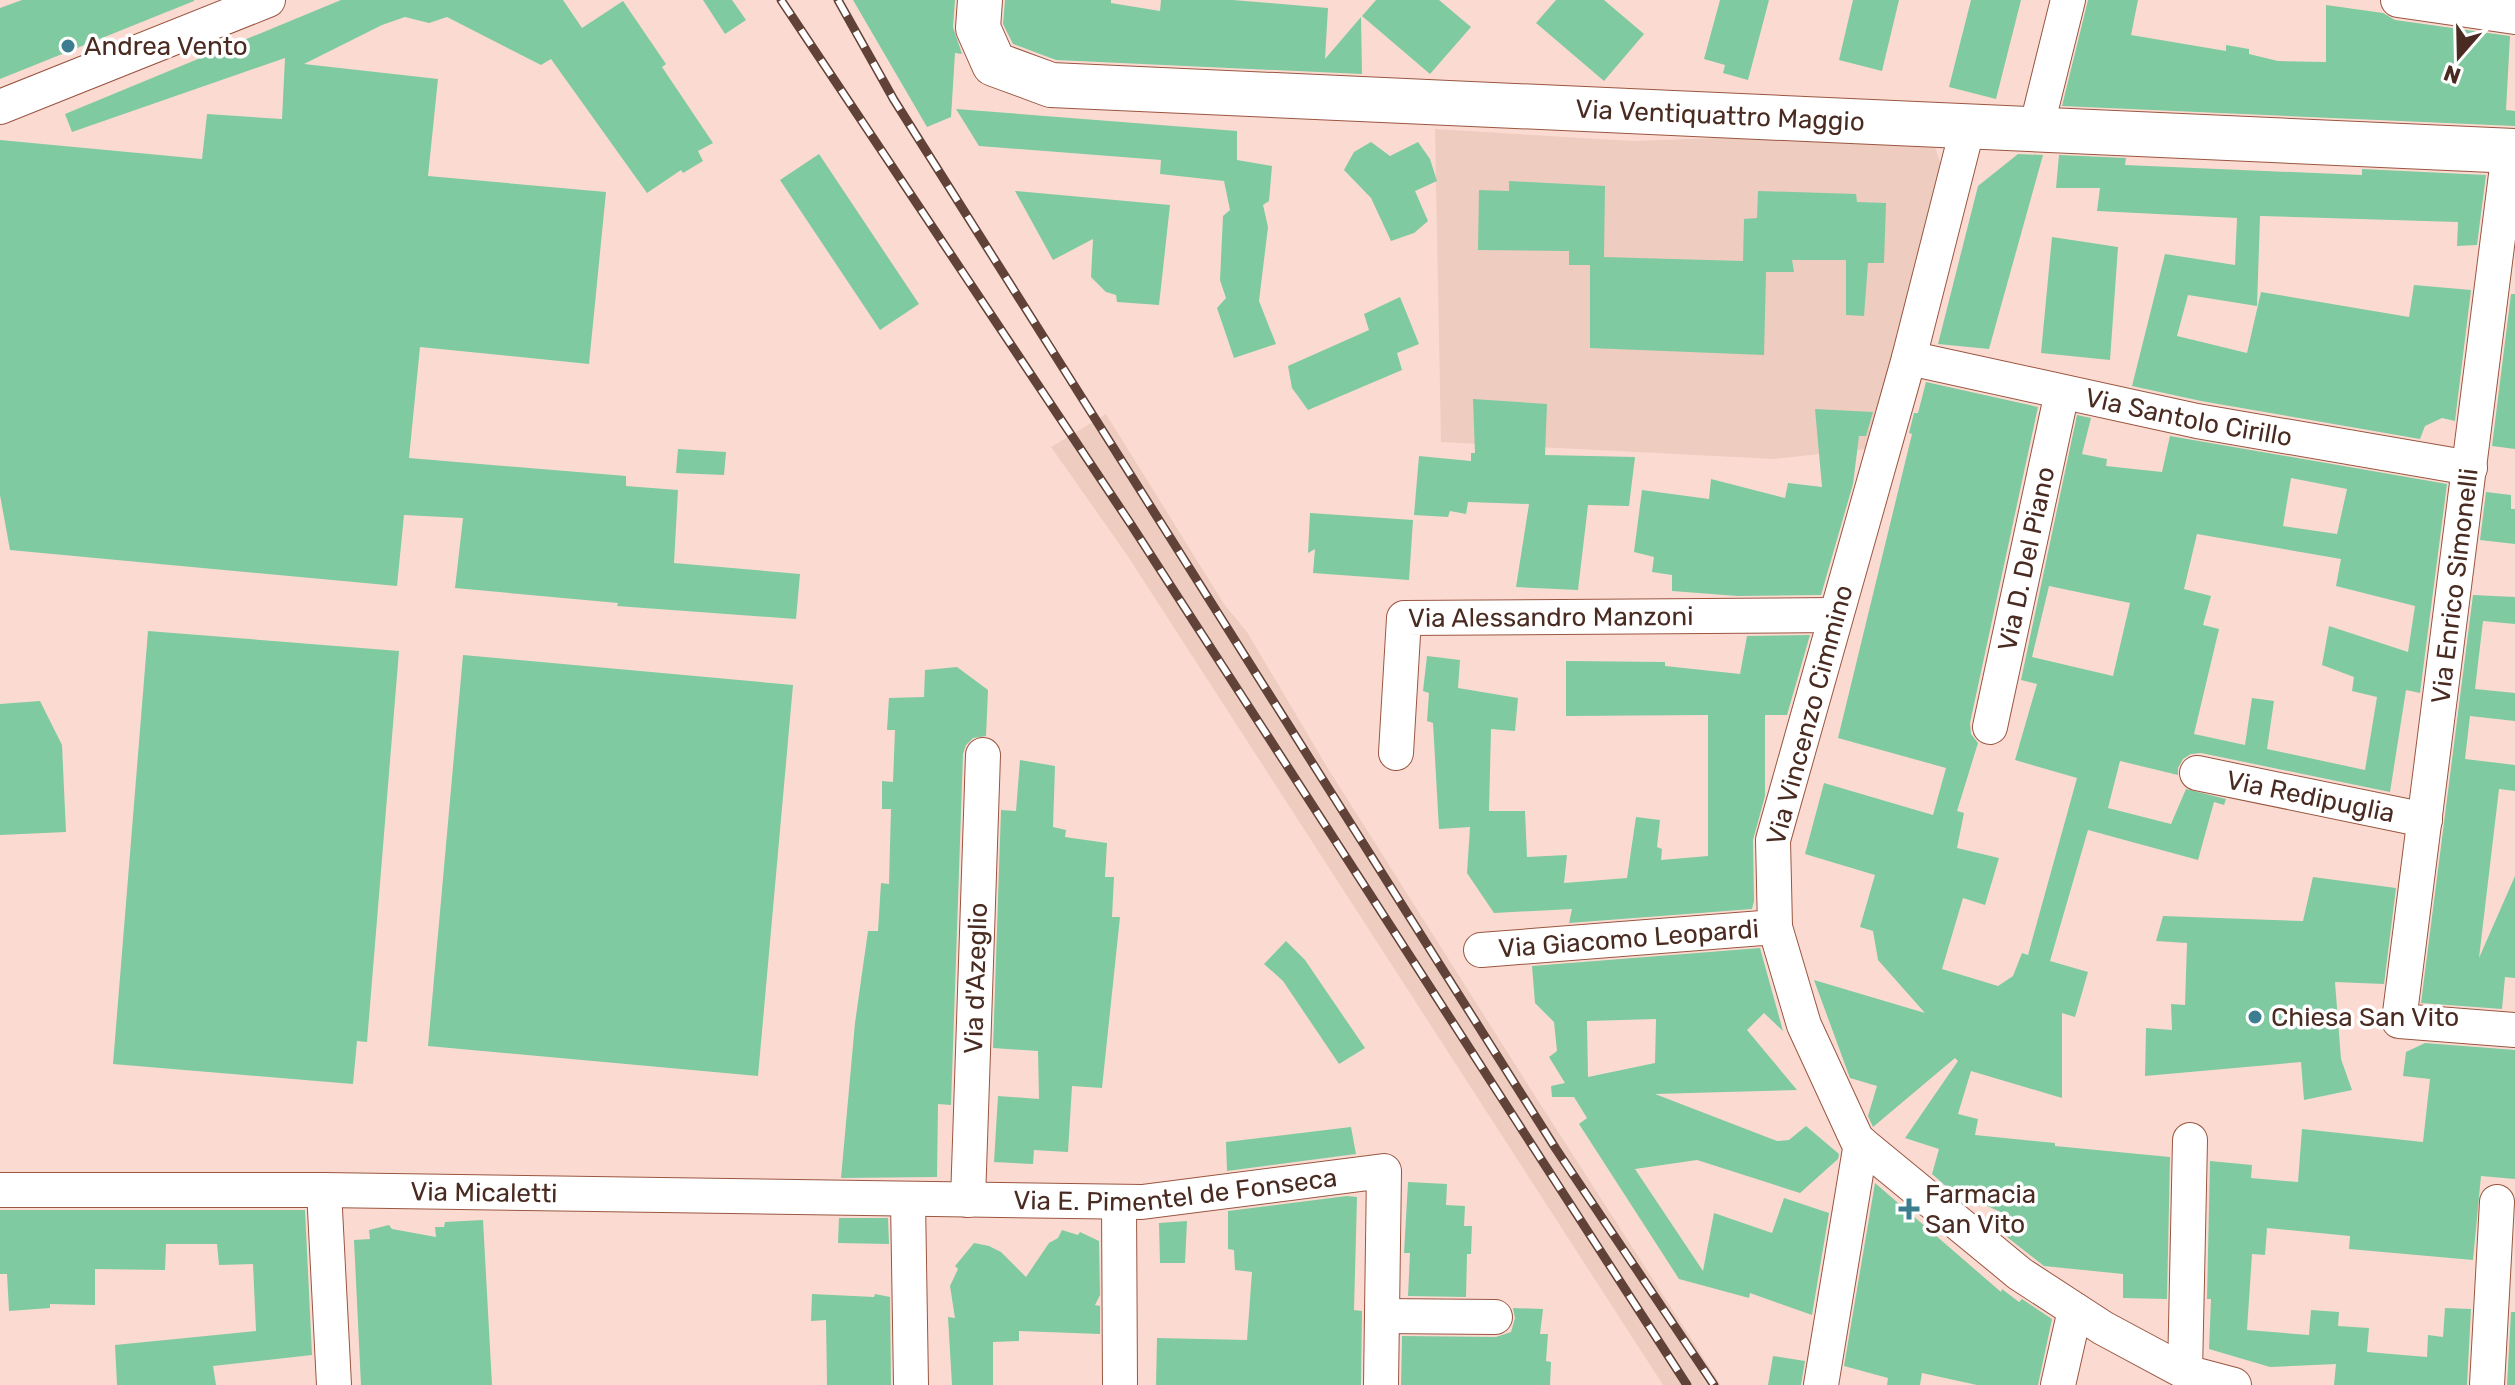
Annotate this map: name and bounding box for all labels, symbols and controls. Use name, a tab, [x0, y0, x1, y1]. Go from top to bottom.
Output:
north arrow	[2419, 16, 2499, 96]
place label: Andrea Vento	[84, 31, 248, 62]
marker: Andrea Vento	[59, 37, 77, 55]
text: N	[2440, 59, 2464, 90]
street label: Via Ventiquattro Maggio	[1575, 93, 1865, 137]
street label: Via Santolo Cirillo	[2082, 382, 2295, 453]
street label: Via D. Del Piano	[1991, 464, 2061, 654]
street label: Via Enrico Simonelli	[2425, 466, 2485, 706]
street label: Via Vincenzo Cimmino	[1760, 582, 1860, 848]
street label: Via Alessandro Manzoni	[1408, 600, 1694, 633]
street label: Via Redipuglia	[2224, 764, 2397, 829]
street label: Via d'Azeglio	[957, 902, 994, 1054]
street label: Via Giacomo Leopardi	[1497, 913, 1760, 964]
place label: Chiesa San Vito	[2271, 1002, 2459, 1033]
marker: Chiesa San Vito	[2246, 1008, 2264, 1026]
street label: Via E. Pimentel de Fonseca	[1013, 1162, 1339, 1218]
street label: Via Micaletti	[410, 1176, 558, 1209]
place label: Farmacia San Vito	[1925, 1179, 2036, 1240]
marker: Farmacia San Vito	[1900, 1200, 1918, 1218]

